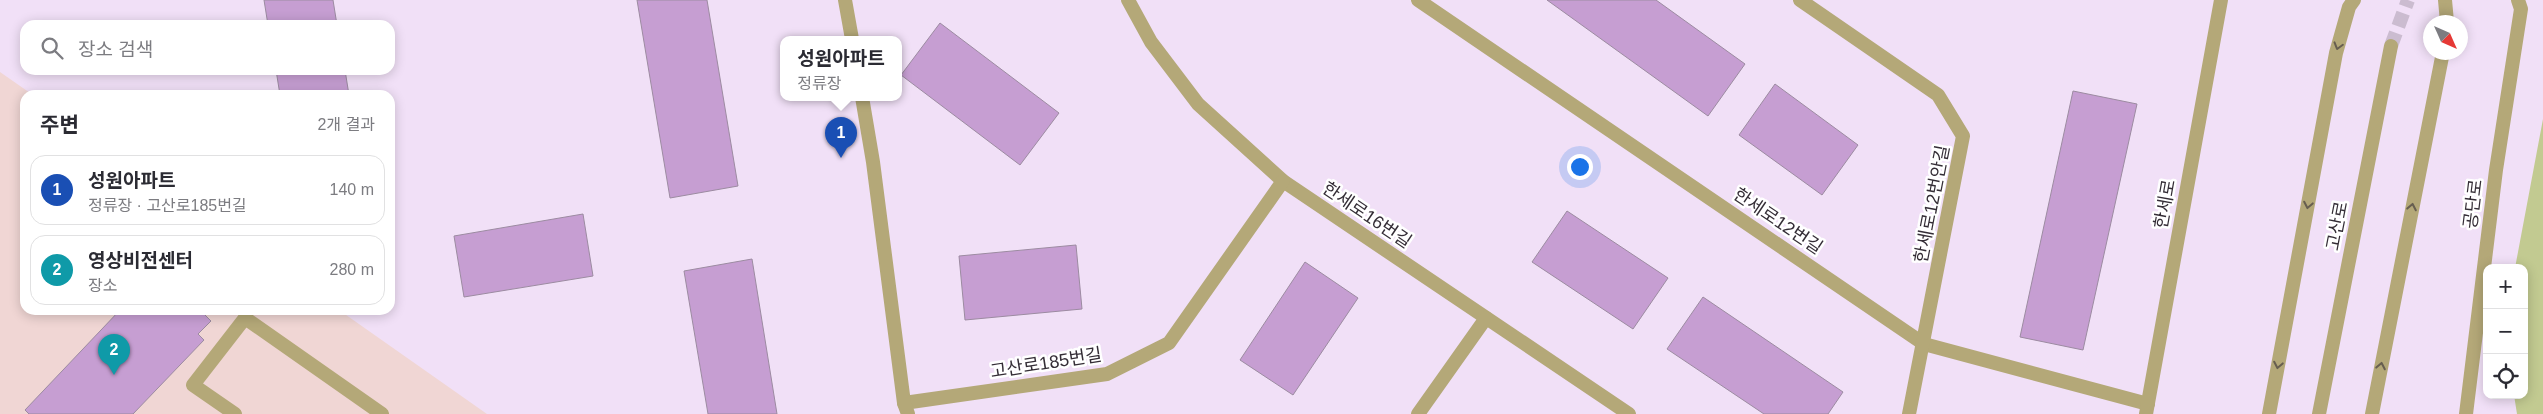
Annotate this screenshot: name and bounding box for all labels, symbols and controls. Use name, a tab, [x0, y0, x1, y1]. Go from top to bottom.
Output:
north arrow	[2423, 15, 2468, 60]
search box	[20, 20, 395, 75]
icon: search	[38, 34, 66, 62]
popup	[780, 36, 902, 101]
text: 장소 검색	[78, 39, 153, 60]
one-way arrow	[2334, 41, 2344, 49]
text: 성원아파트	[797, 48, 885, 69]
text: 정류장	[797, 75, 841, 92]
text: 주변	[40, 113, 79, 136]
text: 2개 결과	[317, 116, 375, 133]
pin: 1	[825, 117, 857, 158]
street label: 한세로12번안길	[1911, 143, 1953, 265]
your location	[1567, 154, 1593, 180]
text: 성원아파트	[88, 170, 175, 191]
street label: 한세로16번길	[1319, 178, 1415, 252]
street label: 한세로	[2151, 178, 2179, 230]
street label: 공단로	[2460, 178, 2486, 230]
text: 1	[53, 181, 61, 198]
text: 140 m	[330, 181, 374, 198]
street label: 한세로12번길	[1730, 184, 1826, 258]
text: 정류장 · 고산로185번길	[88, 197, 247, 214]
street label: 고산로	[2322, 200, 2352, 252]
one-way arrow	[2303, 201, 2314, 210]
one-way arrow	[2407, 202, 2417, 211]
text: 영상비전센터	[88, 250, 193, 271]
text: 2	[53, 261, 61, 278]
text: 280 m	[330, 261, 374, 278]
map controls	[2483, 264, 2528, 399]
button: +	[2483, 264, 2528, 309]
text: 장소	[88, 277, 117, 294]
button: −	[2483, 309, 2528, 354]
pin: 2	[98, 334, 130, 375]
street label: 고산로185번길	[989, 344, 1103, 382]
button: locate	[2483, 354, 2528, 399]
one-way arrow	[2274, 361, 2284, 369]
one-way arrow	[2375, 362, 2386, 371]

